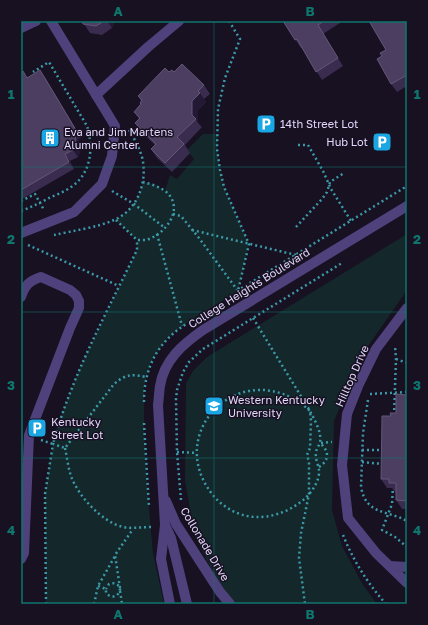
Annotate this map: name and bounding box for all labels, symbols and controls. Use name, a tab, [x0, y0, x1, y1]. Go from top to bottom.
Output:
text: A	[113, 3, 123, 19]
text: B	[305, 3, 315, 19]
text: 1	[8, 86, 15, 102]
text: 1	[414, 86, 421, 102]
parking icon: 14th Street Lot	[255, 113, 277, 135]
place label: 14th Street Lot	[280, 117, 358, 130]
place label: Eva and Jim Martens Alumni Center	[64, 125, 173, 151]
building icon: Eva and Jim Martens Alumni Center	[39, 127, 61, 149]
parking icon: Hub Lot	[371, 131, 393, 153]
place label: Hub Lot	[326, 135, 368, 148]
text: 2	[7, 231, 15, 247]
text: 2	[413, 231, 421, 247]
street label: College Heights Boulevard	[186, 245, 312, 330]
street label: Hilltop Drive	[332, 343, 371, 409]
text: 3	[7, 377, 15, 393]
text: 3	[413, 377, 421, 393]
place label: Western Kentucky University	[228, 393, 325, 419]
school or university icon: Western Kentucky University	[203, 395, 225, 417]
place label: Kentucky Street Lot	[51, 415, 103, 441]
parking icon: Kentucky Street Lot	[26, 417, 48, 439]
street label: Collonade Drive	[178, 505, 233, 583]
text: 4	[7, 522, 15, 538]
text: 4	[413, 522, 421, 538]
text: A	[113, 606, 123, 622]
text: B	[305, 606, 315, 622]

